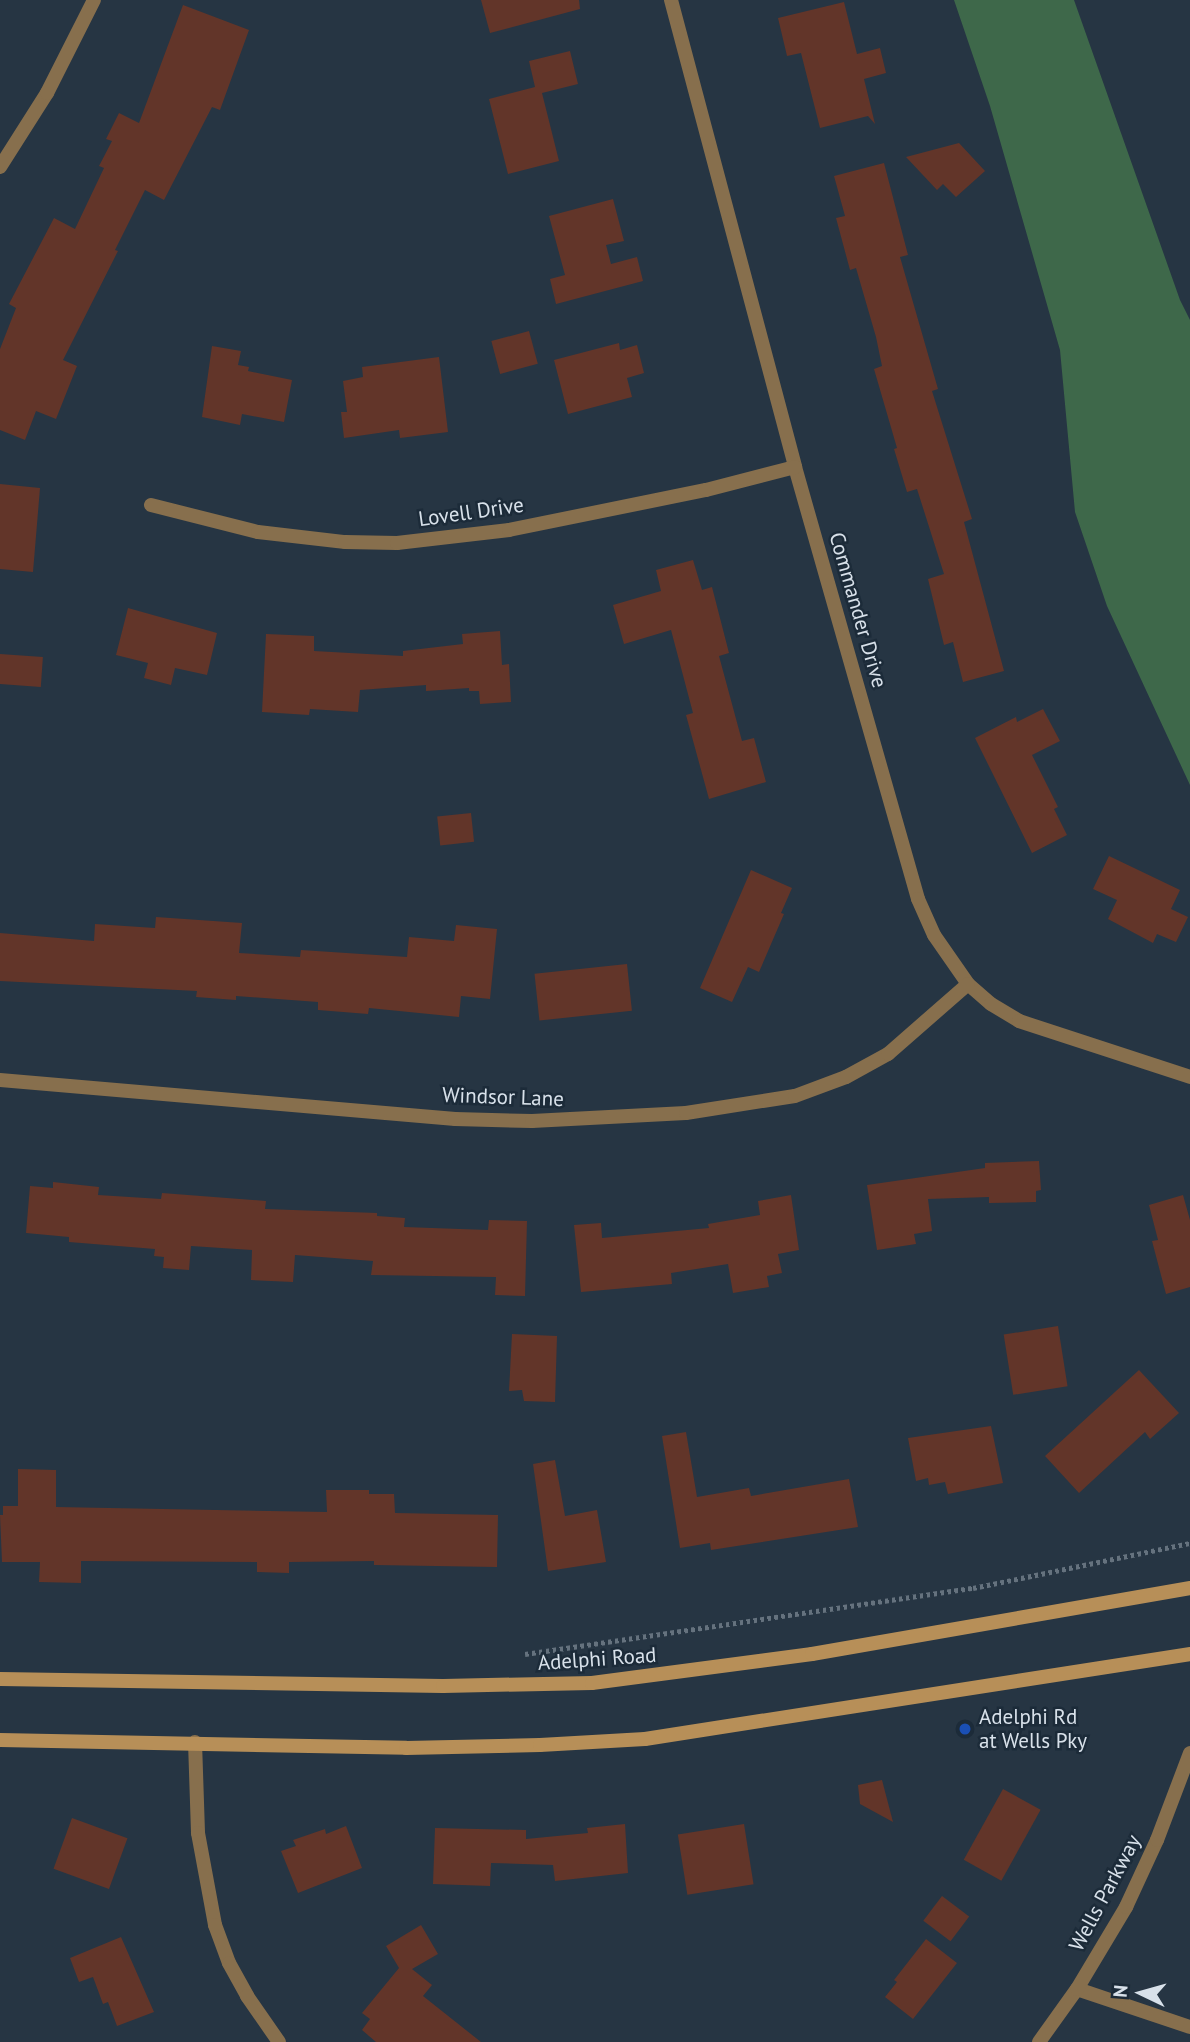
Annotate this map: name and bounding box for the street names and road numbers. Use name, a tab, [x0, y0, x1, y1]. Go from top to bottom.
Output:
street label: Lovell Drive	[417, 492, 525, 532]
street label: Commander Drive	[824, 529, 892, 691]
street label: Windsor Lane	[442, 1082, 564, 1112]
street label: Adelphi Road	[537, 1642, 657, 1676]
street label: Wells Parkway	[1064, 1831, 1146, 1955]

